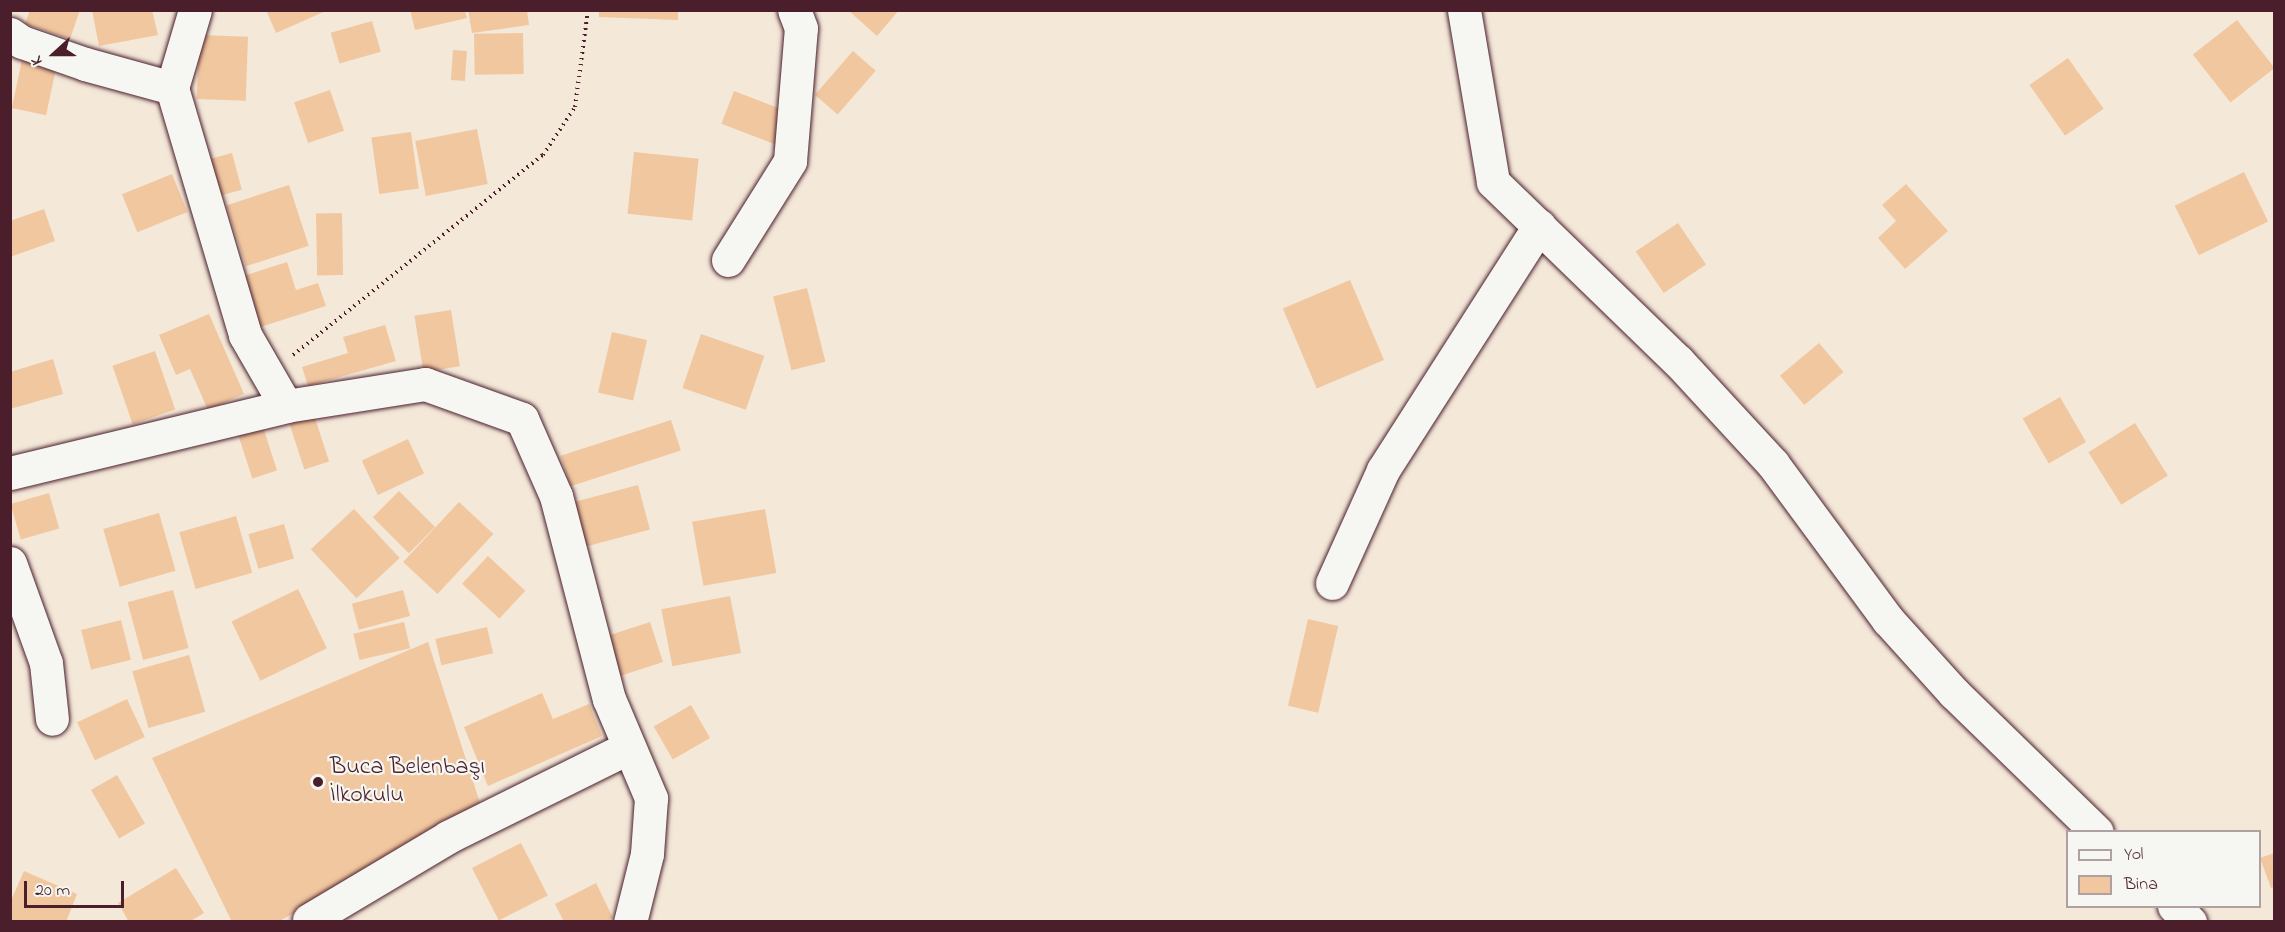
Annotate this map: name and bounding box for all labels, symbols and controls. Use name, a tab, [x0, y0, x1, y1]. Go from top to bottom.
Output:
north arrow	[24, 24, 84, 84]
text: K	[25, 53, 50, 68]
place label: Buca Belenbaşı İlkokulu	[330, 754, 485, 810]
marker: Buca Belenbaşı İlkokulu	[311, 775, 325, 789]
legend	[2066, 830, 2261, 908]
text: Yol	[2124, 842, 2144, 868]
scale bar	[27, 869, 128, 907]
text: Bina	[2124, 872, 2158, 898]
text: 20 m	[35, 878, 70, 904]

